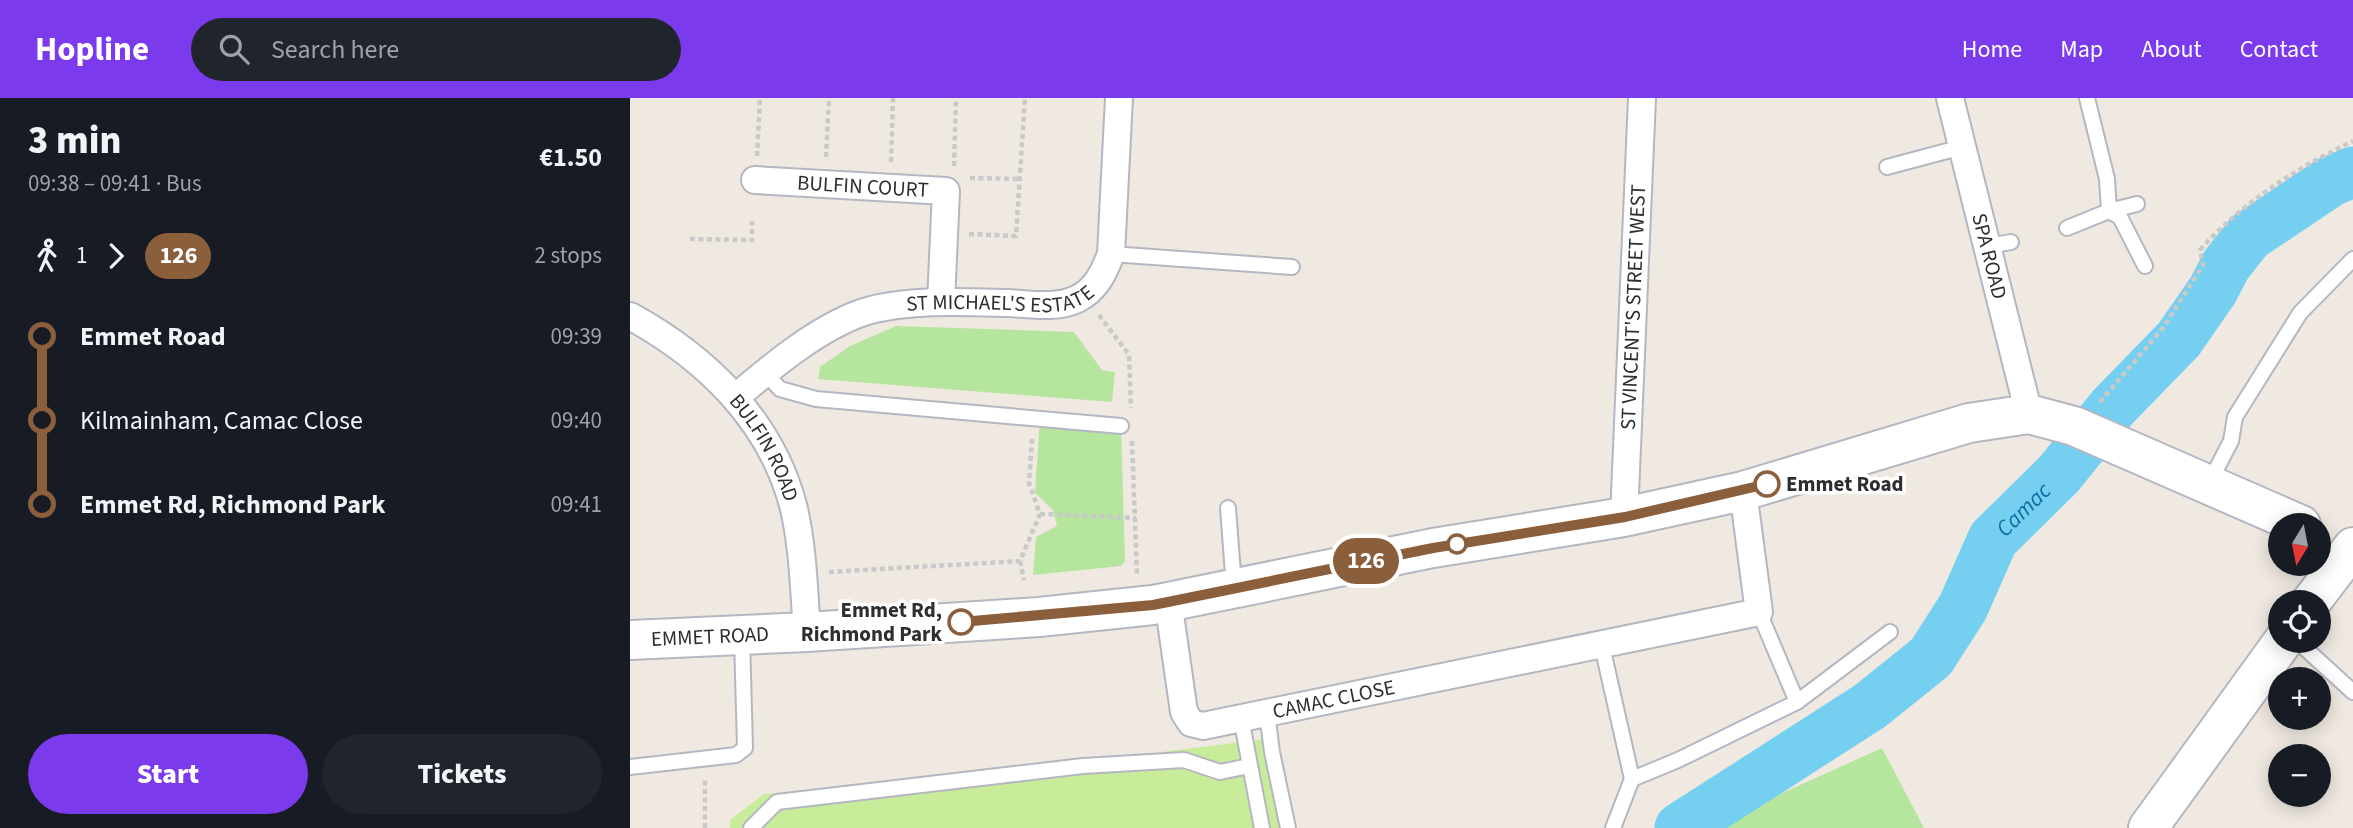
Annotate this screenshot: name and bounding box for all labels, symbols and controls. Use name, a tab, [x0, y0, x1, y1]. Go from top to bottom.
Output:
search box	[191, 18, 681, 81]
text: Hopline	[35, 26, 149, 73]
icon: search	[215, 30, 253, 68]
text: Search here	[271, 31, 399, 68]
text: Home	[1962, 32, 2022, 67]
text: Map	[2060, 32, 2103, 67]
text: About	[2141, 32, 2202, 67]
text: Contact	[2240, 32, 2318, 67]
text: 3 min	[28, 114, 121, 168]
text: €1.50	[539, 139, 602, 176]
text: 09:38 – 09:41 · Bus	[28, 167, 202, 200]
street label: BULFIN COURT	[796, 167, 929, 205]
street label: ST VINCENT'S STREET WEST	[1613, 184, 1653, 431]
street label: SPA ROAD	[1964, 210, 2015, 302]
icon: walk	[28, 237, 66, 275]
icon: forward	[97, 237, 135, 275]
text: 126	[159, 238, 197, 273]
text: 1	[76, 239, 87, 272]
text: 2 stops	[535, 239, 602, 272]
street label: ST MICHAEL'S ESTATE	[905, 278, 1101, 320]
text: Emmet Road	[80, 318, 226, 355]
text: 09:39	[551, 320, 602, 353]
street label: BULFIN ROAD	[722, 387, 806, 505]
text: Kilmainham, Camac Close	[80, 402, 363, 439]
text: 09:40	[551, 404, 602, 437]
place label: Emmet Road	[1786, 469, 1904, 499]
marker: Emmet Road	[1754, 471, 1780, 497]
water label: Camac	[1988, 475, 2058, 544]
text: Emmet Rd, Richmond Park	[80, 486, 386, 523]
text: 09:41	[551, 488, 602, 521]
north arrow	[2268, 513, 2331, 576]
map controls	[2268, 513, 2331, 807]
unlabelled marker	[1447, 534, 1467, 554]
line badge: 126	[1326, 538, 1406, 584]
text: 126	[1347, 543, 1385, 578]
button: locate	[2268, 590, 2331, 653]
place label: Emmet Rd, Richmond Park	[801, 595, 942, 649]
marker: Emmet Rd, Richmond Park	[948, 609, 974, 635]
street label: EMMET ROAD	[650, 619, 770, 654]
button: +	[2268, 667, 2331, 730]
street label: CAMAC CLOSE	[1270, 672, 1397, 726]
button: Start	[28, 734, 308, 814]
button: Tickets	[322, 734, 602, 814]
button: −	[2268, 744, 2331, 807]

